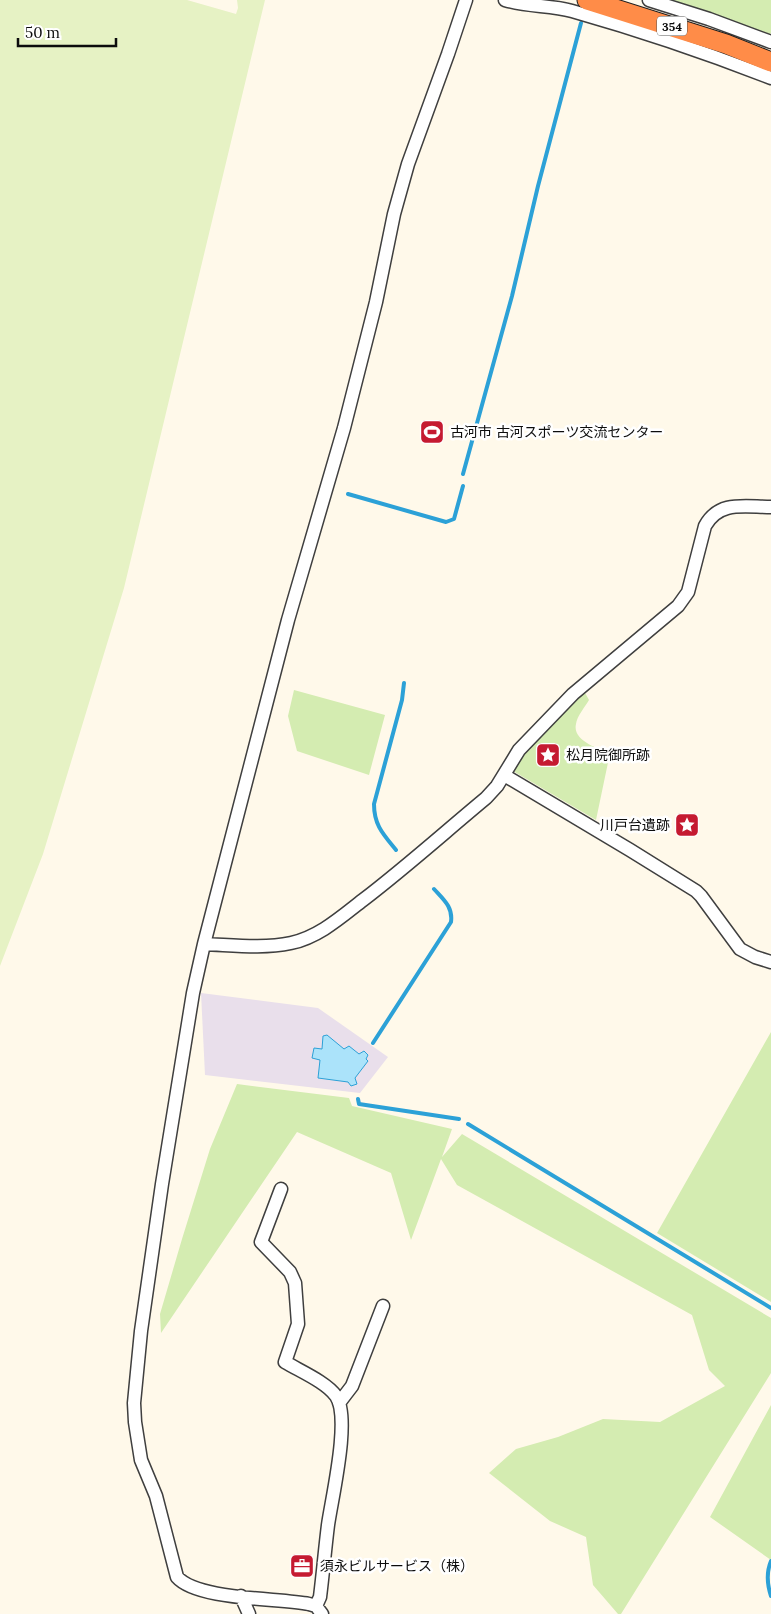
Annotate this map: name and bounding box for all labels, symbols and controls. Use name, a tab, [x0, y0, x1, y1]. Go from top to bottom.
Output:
scale bar	[18, 15, 115, 47]
road number: 354	[657, 16, 687, 36]
text: 50 m	[25, 23, 60, 42]
sports icon: 古河市 古河スポーツ交流センター	[419, 419, 445, 445]
place label: 古河市 古河スポーツ交流センター	[450, 423, 663, 441]
place icon: 松月院御所跡	[535, 742, 561, 768]
place label: 松月院御所跡	[566, 746, 650, 764]
place icon: 川戸台遺跡	[674, 812, 700, 838]
place label: 川戸台遺跡	[600, 816, 670, 834]
office icon: 須永ビルサービス（株）	[289, 1553, 315, 1579]
place label: 須永ビルサービス（株）	[320, 1557, 474, 1575]

